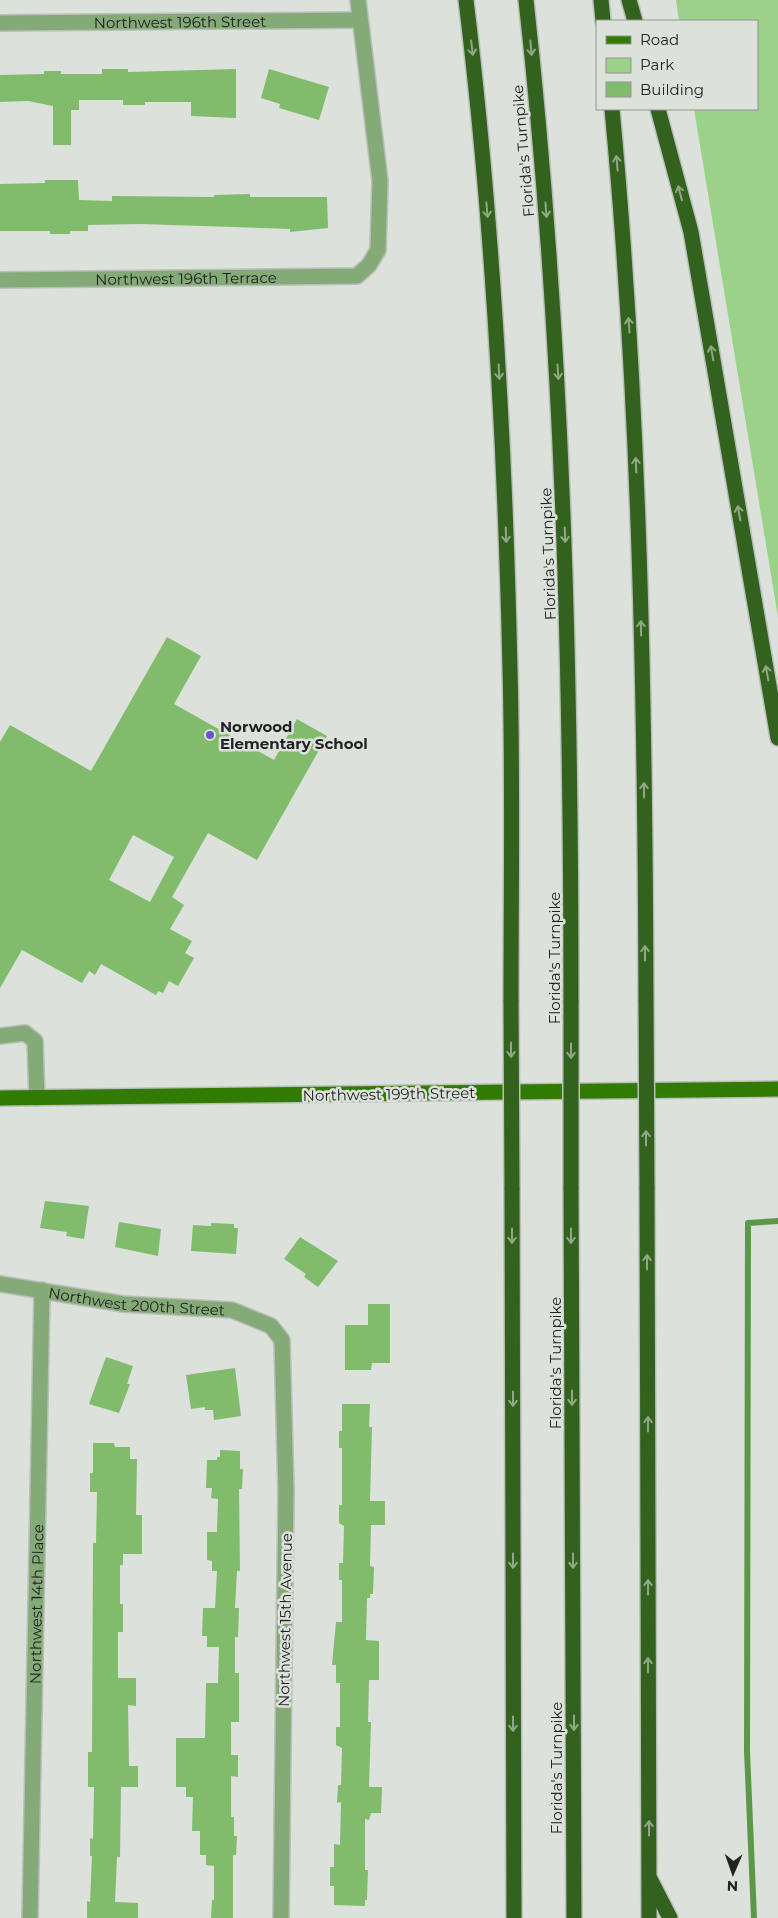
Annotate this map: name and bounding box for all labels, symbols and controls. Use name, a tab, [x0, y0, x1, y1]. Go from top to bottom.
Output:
street label: Northwest 196th Street	[94, 11, 266, 32]
legend	[596, 20, 758, 110]
text: Road	[640, 30, 679, 49]
one-way arrow	[467, 40, 477, 56]
one-way arrow	[527, 40, 536, 56]
text: Park	[640, 55, 674, 74]
text: Building	[640, 80, 704, 99]
street label: Florida's Turnpike	[508, 84, 538, 218]
one-way arrow	[612, 155, 622, 171]
one-way arrow	[675, 186, 685, 202]
one-way arrow	[483, 202, 492, 218]
one-way arrow	[541, 202, 551, 218]
street label: Northwest 196th Terrace	[95, 267, 277, 288]
one-way arrow	[624, 317, 633, 333]
one-way arrow	[706, 345, 716, 361]
one-way arrow	[494, 364, 503, 380]
one-way arrow	[553, 364, 562, 380]
one-way arrow	[631, 457, 641, 474]
street label: Florida's Turnpike	[536, 487, 560, 621]
one-way arrow	[734, 505, 744, 521]
one-way arrow	[501, 526, 511, 542]
one-way arrow	[561, 526, 570, 542]
one-way arrow	[636, 620, 646, 636]
one-way arrow	[761, 665, 771, 681]
place label: Norwood Elementary School	[220, 717, 368, 753]
marker: Norwood Elementary School	[204, 729, 216, 741]
one-way arrow	[639, 782, 649, 798]
street label: Florida's Turnpike	[545, 892, 564, 1024]
one-way arrow	[640, 945, 650, 961]
one-way arrow	[507, 1042, 516, 1058]
one-way arrow	[566, 1042, 576, 1058]
street label: Northwest 199th Street	[303, 1083, 475, 1105]
one-way arrow	[642, 1130, 651, 1146]
one-way arrow	[567, 1227, 576, 1243]
one-way arrow	[507, 1228, 517, 1244]
one-way arrow	[642, 1254, 652, 1270]
street label: Northwest 200th Street	[47, 1283, 225, 1319]
street label: Florida's Turnpike	[546, 1297, 565, 1429]
one-way arrow	[567, 1390, 577, 1406]
one-way arrow	[508, 1391, 517, 1407]
one-way arrow	[643, 1417, 653, 1433]
street label: Northwest 14th Place	[25, 1524, 47, 1684]
street label: Northwest 15th Avenue	[274, 1533, 296, 1707]
one-way arrow	[568, 1552, 578, 1568]
one-way arrow	[508, 1553, 518, 1569]
one-way arrow	[643, 1579, 653, 1596]
one-way arrow	[643, 1658, 653, 1674]
street label: Florida's Turnpike	[547, 1702, 566, 1834]
one-way arrow	[569, 1715, 578, 1731]
one-way arrow	[508, 1716, 518, 1732]
one-way arrow	[644, 1820, 654, 1836]
north arrow	[708, 1848, 758, 1898]
text: N	[727, 1877, 739, 1895]

